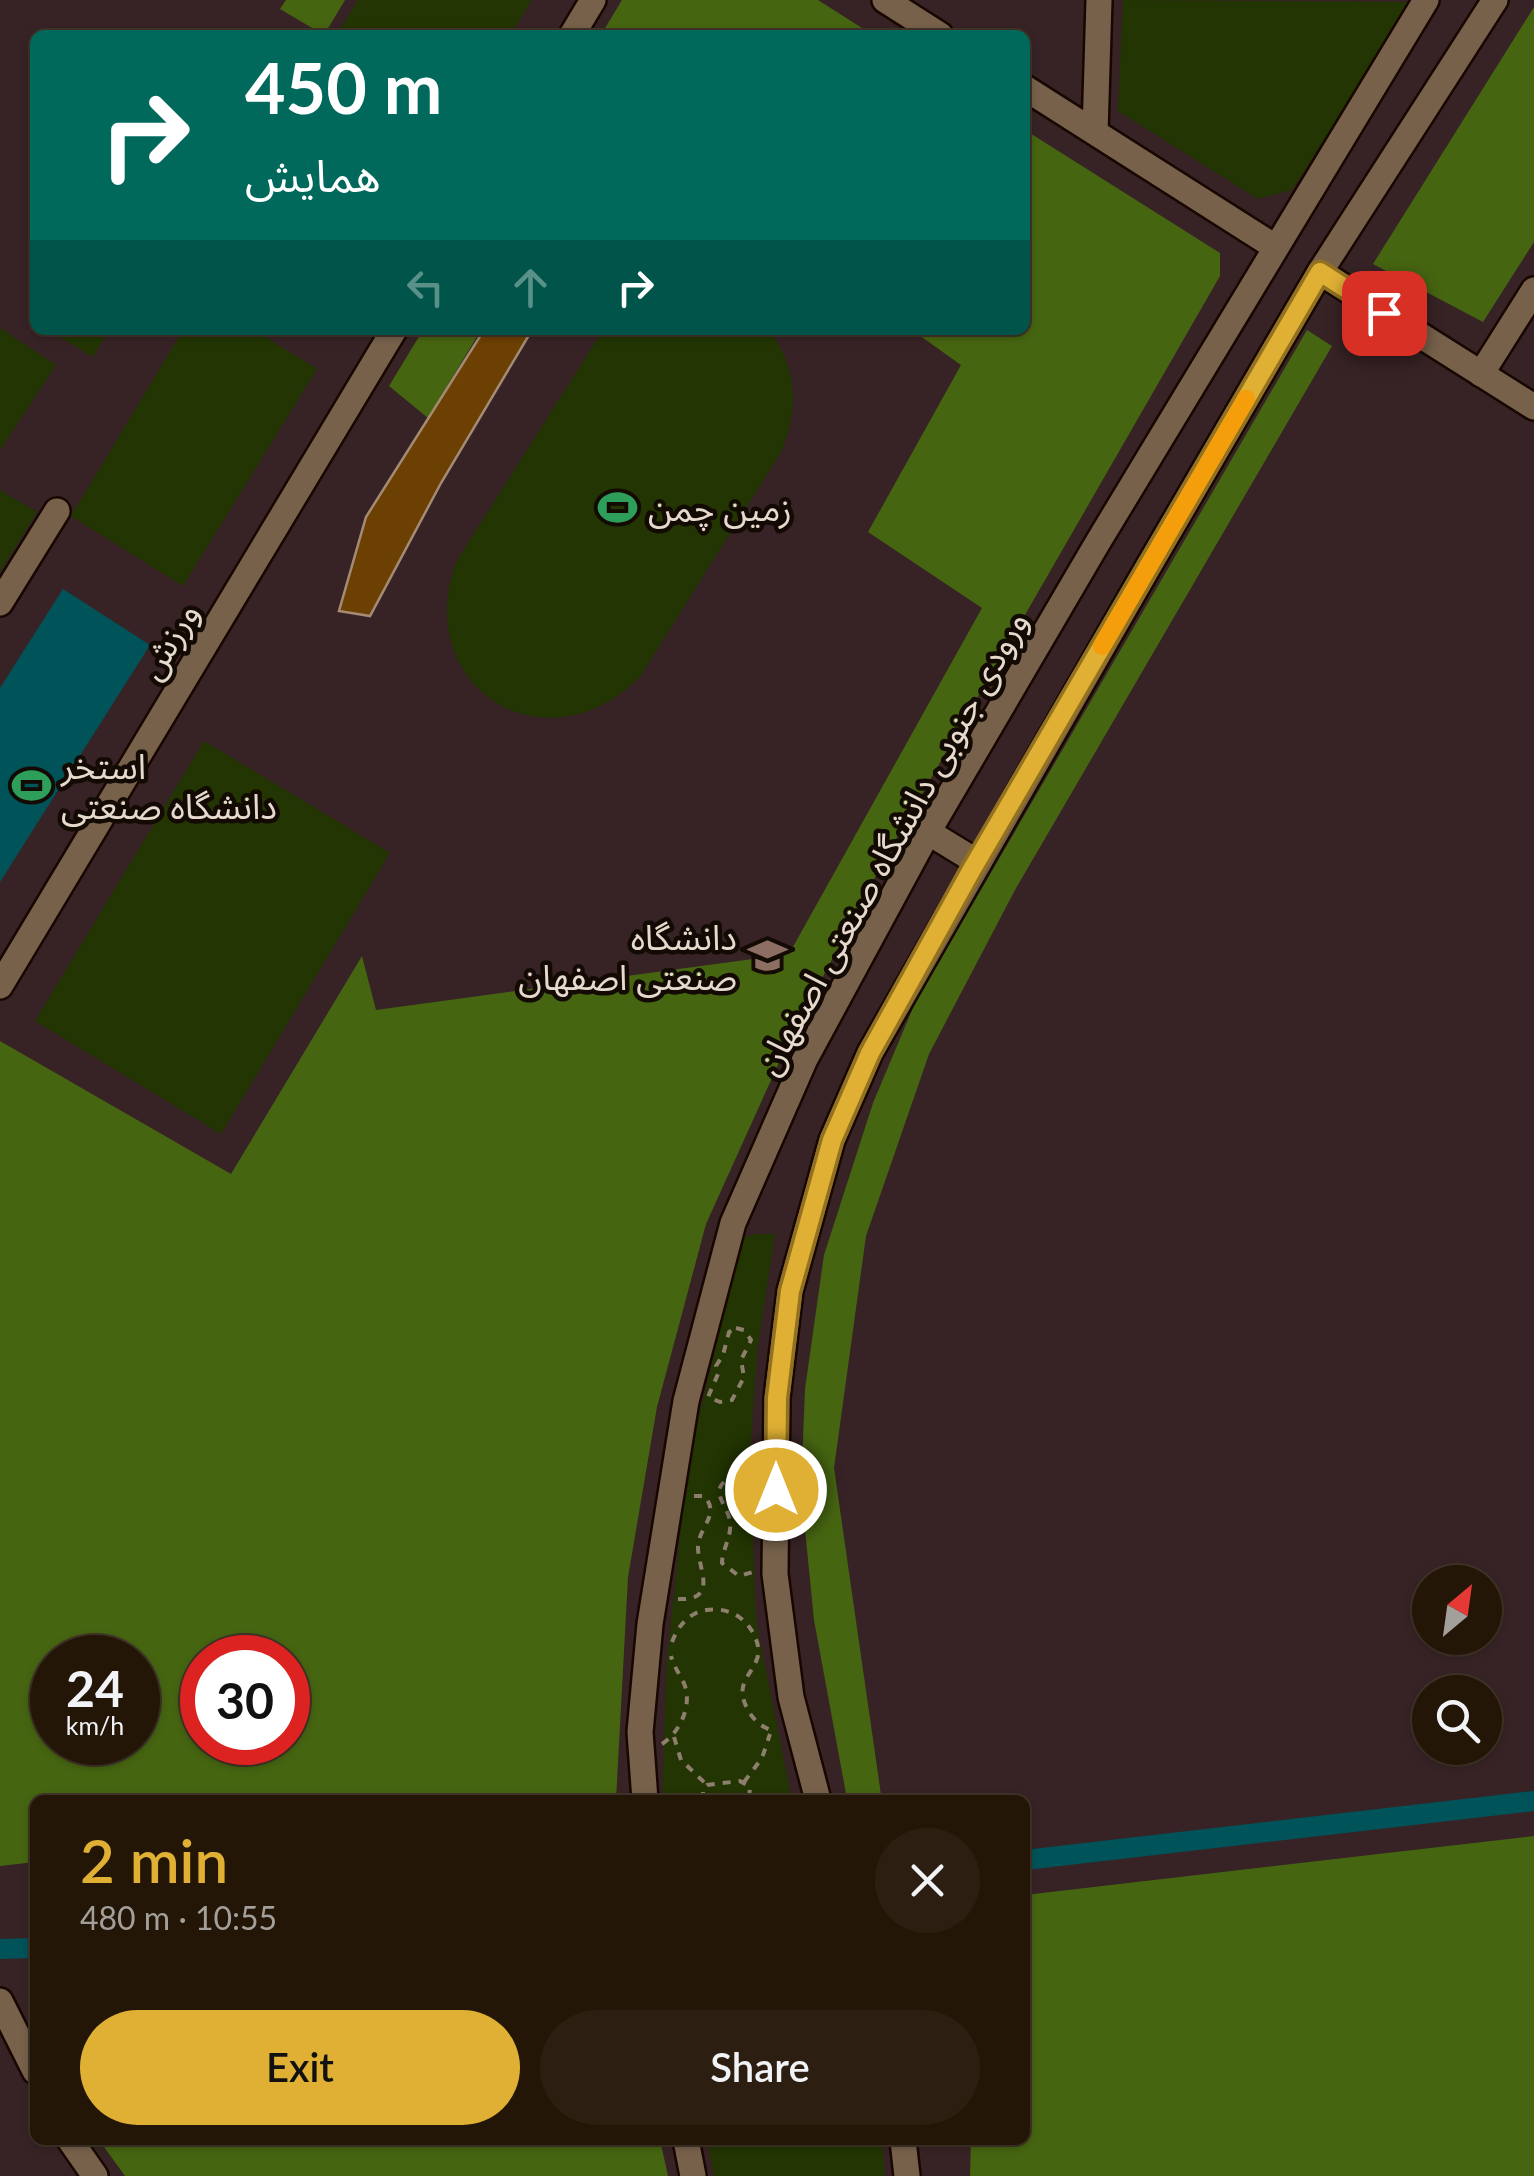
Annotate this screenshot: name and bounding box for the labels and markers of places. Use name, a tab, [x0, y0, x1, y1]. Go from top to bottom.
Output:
pin	[1342, 271, 1427, 356]
sports icon: زمین چمن	[597, 486, 639, 528]
place label: زمین چمن	[648, 486, 792, 531]
place label: استخر دانشگاه صنعتی	[60, 744, 277, 827]
sports icon: استخر دانشگاه صنعتی	[10, 764, 52, 806]
place label: دانشگاه صنعتی اصفهان	[518, 915, 737, 998]
school or university icon: دانشگاه صنعتی اصفهان	[746, 935, 788, 977]

